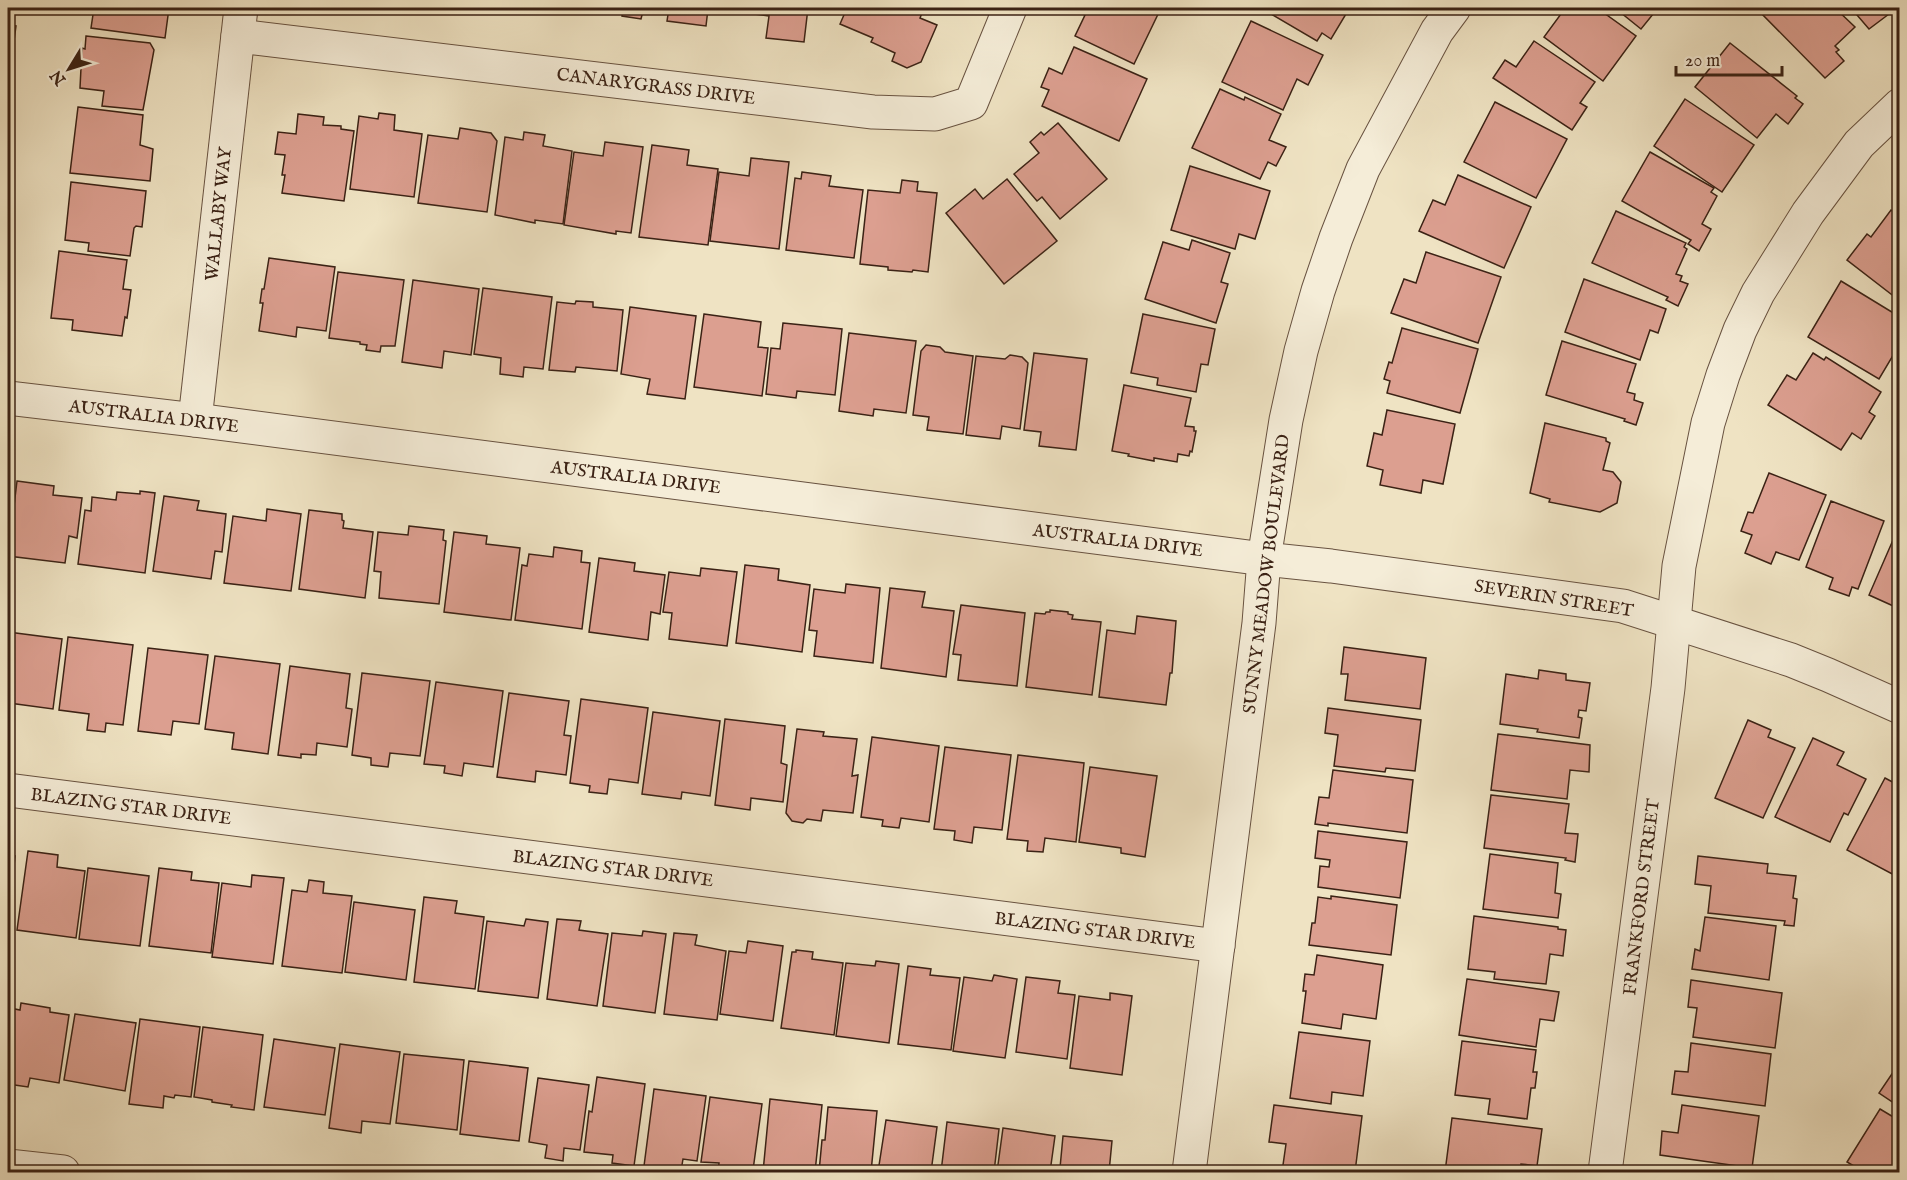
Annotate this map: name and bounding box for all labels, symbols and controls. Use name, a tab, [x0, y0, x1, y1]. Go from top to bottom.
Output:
north arrow	[39, 39, 99, 99]
scale bar	[1676, 39, 1782, 77]
text: 20 m	[1685, 50, 1720, 73]
street label: CANARYGRASS DRIVE	[555, 64, 756, 111]
text: N	[47, 65, 72, 89]
street label: WALLABY WAY	[201, 145, 238, 282]
street label: AUSTRALIA DRIVE	[66, 396, 240, 439]
street label: SUNNY MEADOW BOULEVARD	[1239, 433, 1296, 715]
street label: AUSTRALIA DRIVE	[548, 457, 722, 500]
street label: AUSTRALIA DRIVE	[1030, 520, 1204, 563]
street label: SEVERIN STREET	[1473, 576, 1635, 623]
street label: BLAZING STAR DRIVE	[29, 784, 233, 831]
street label: FRANKFORD STREET	[1619, 798, 1666, 997]
street label: BLAZING STAR DRIVE	[511, 846, 715, 893]
street label: BLAZING STAR DRIVE	[993, 908, 1197, 955]

